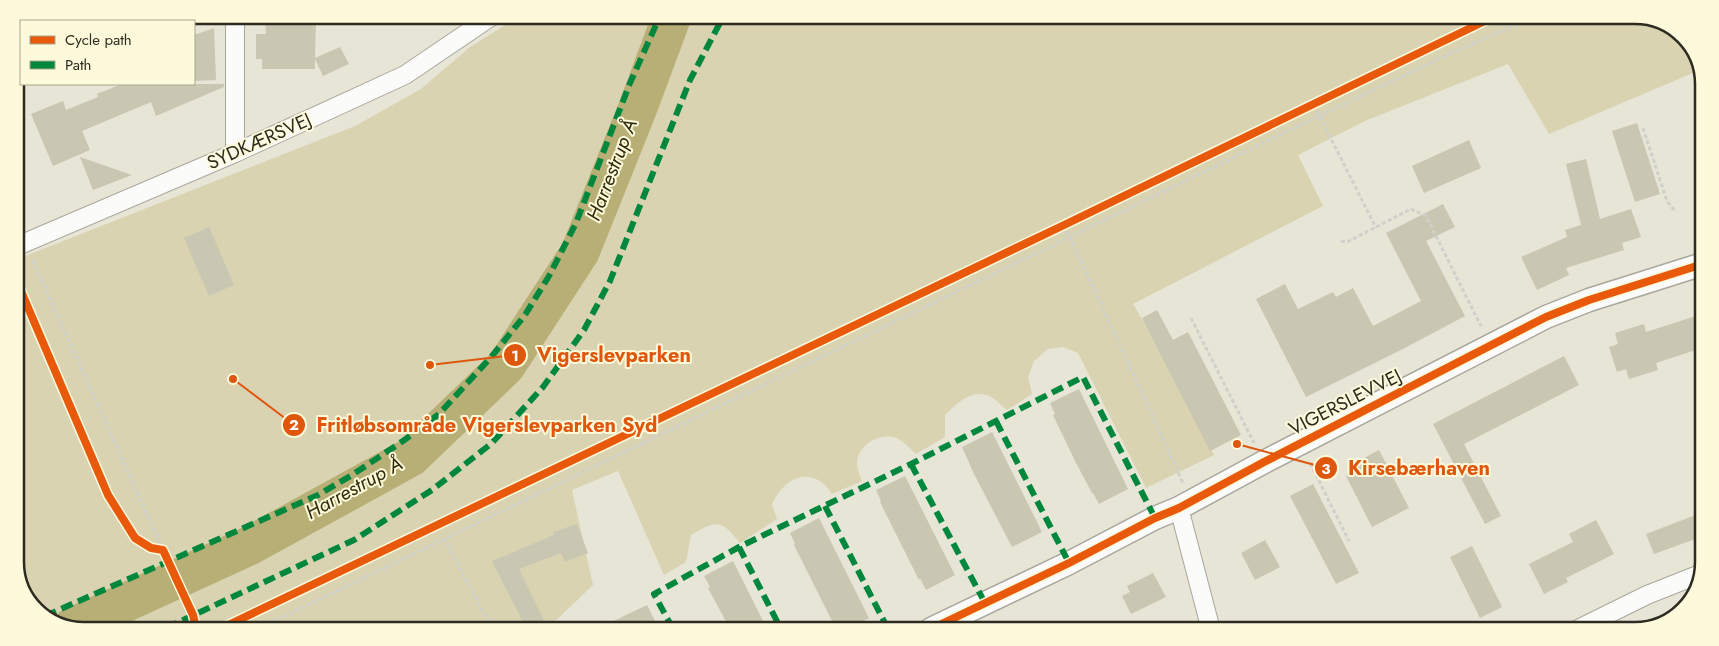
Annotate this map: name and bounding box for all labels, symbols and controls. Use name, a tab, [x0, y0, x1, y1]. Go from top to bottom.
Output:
legend	[20, 20, 195, 85]
text: Cycle path	[65, 29, 132, 51]
text: Path	[65, 54, 91, 76]
street label: SYDKÆRSVEJ	[203, 106, 315, 176]
water label: Harrestrup Å	[579, 115, 645, 225]
callout: Vigerslevparken	[502, 338, 701, 373]
text: Vigerslevparken	[536, 341, 691, 370]
text: 1	[511, 345, 519, 367]
street label: VIGERSLEVVEJ	[1284, 362, 1406, 442]
callout: Fritløbsområde Vigerslevparken Syd	[281, 407, 667, 442]
text: Fritløbsområde Vigerslevparken Syd	[317, 411, 657, 440]
text: 2	[289, 414, 299, 436]
water label: Harrestrup Å	[300, 449, 408, 527]
callout: Kirsebærhaven	[1313, 451, 1500, 486]
text: Kirsebærhaven	[1348, 454, 1490, 483]
text: 3	[1321, 458, 1331, 480]

